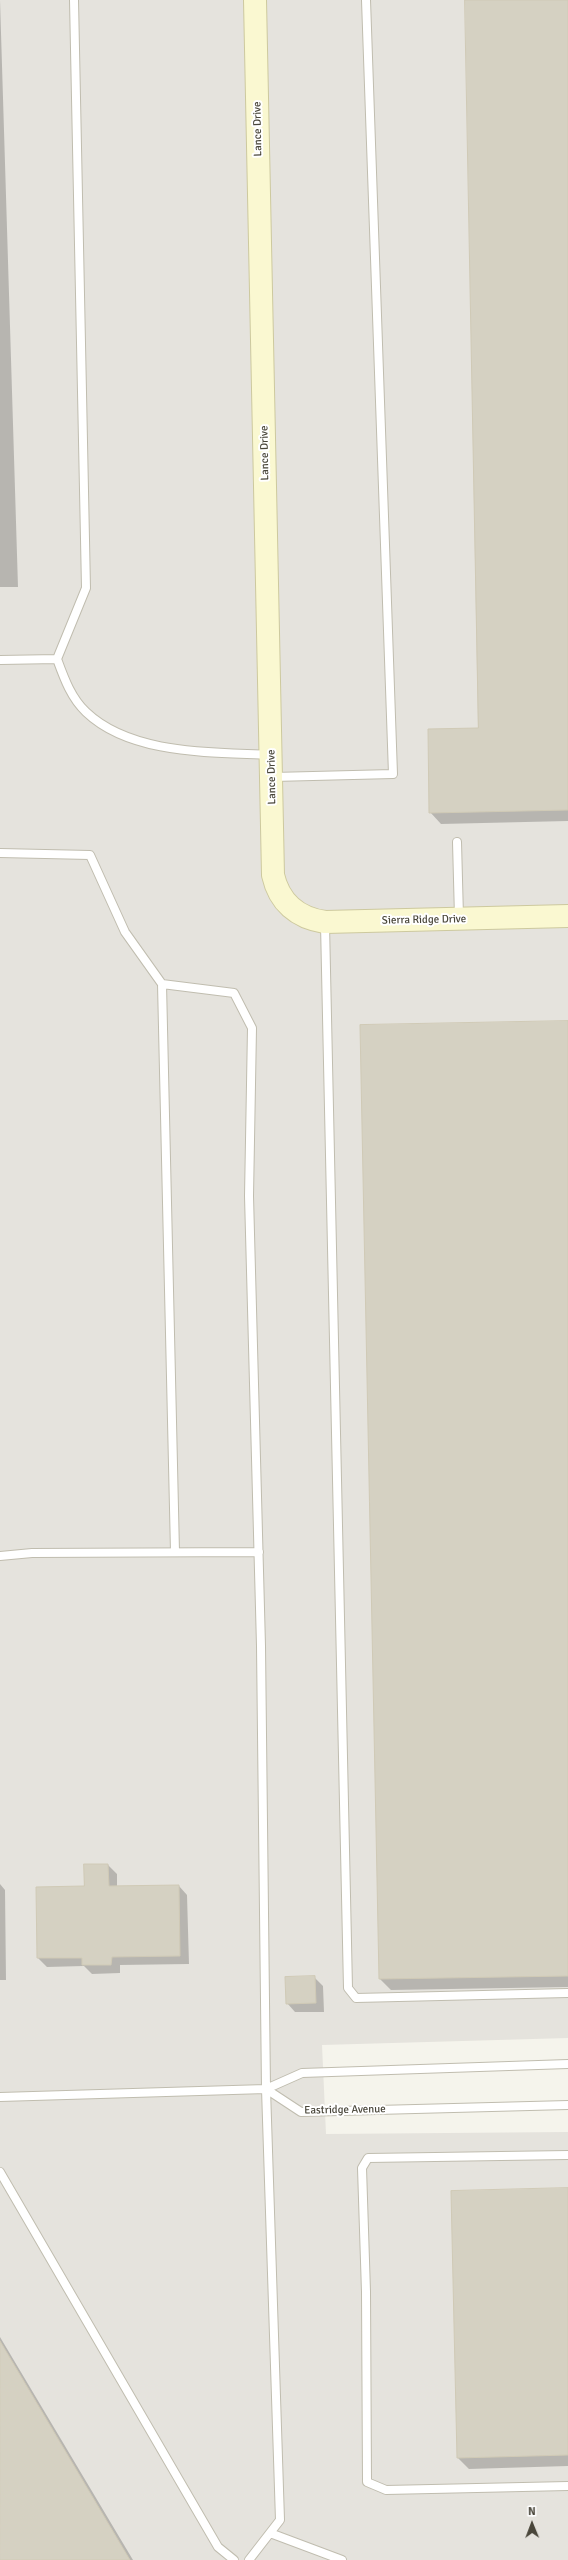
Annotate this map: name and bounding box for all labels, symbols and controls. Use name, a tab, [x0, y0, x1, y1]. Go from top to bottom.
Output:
street label: Lance Drive	[251, 101, 265, 157]
street label: Lance Drive	[258, 425, 272, 481]
street label: Lance Drive	[265, 749, 279, 805]
street label: Sierra Ridge Drive	[382, 913, 466, 927]
street label: Eastridge Avenue	[304, 2103, 386, 2117]
north arrow	[512, 2504, 552, 2544]
text: N	[528, 2505, 536, 2518]

